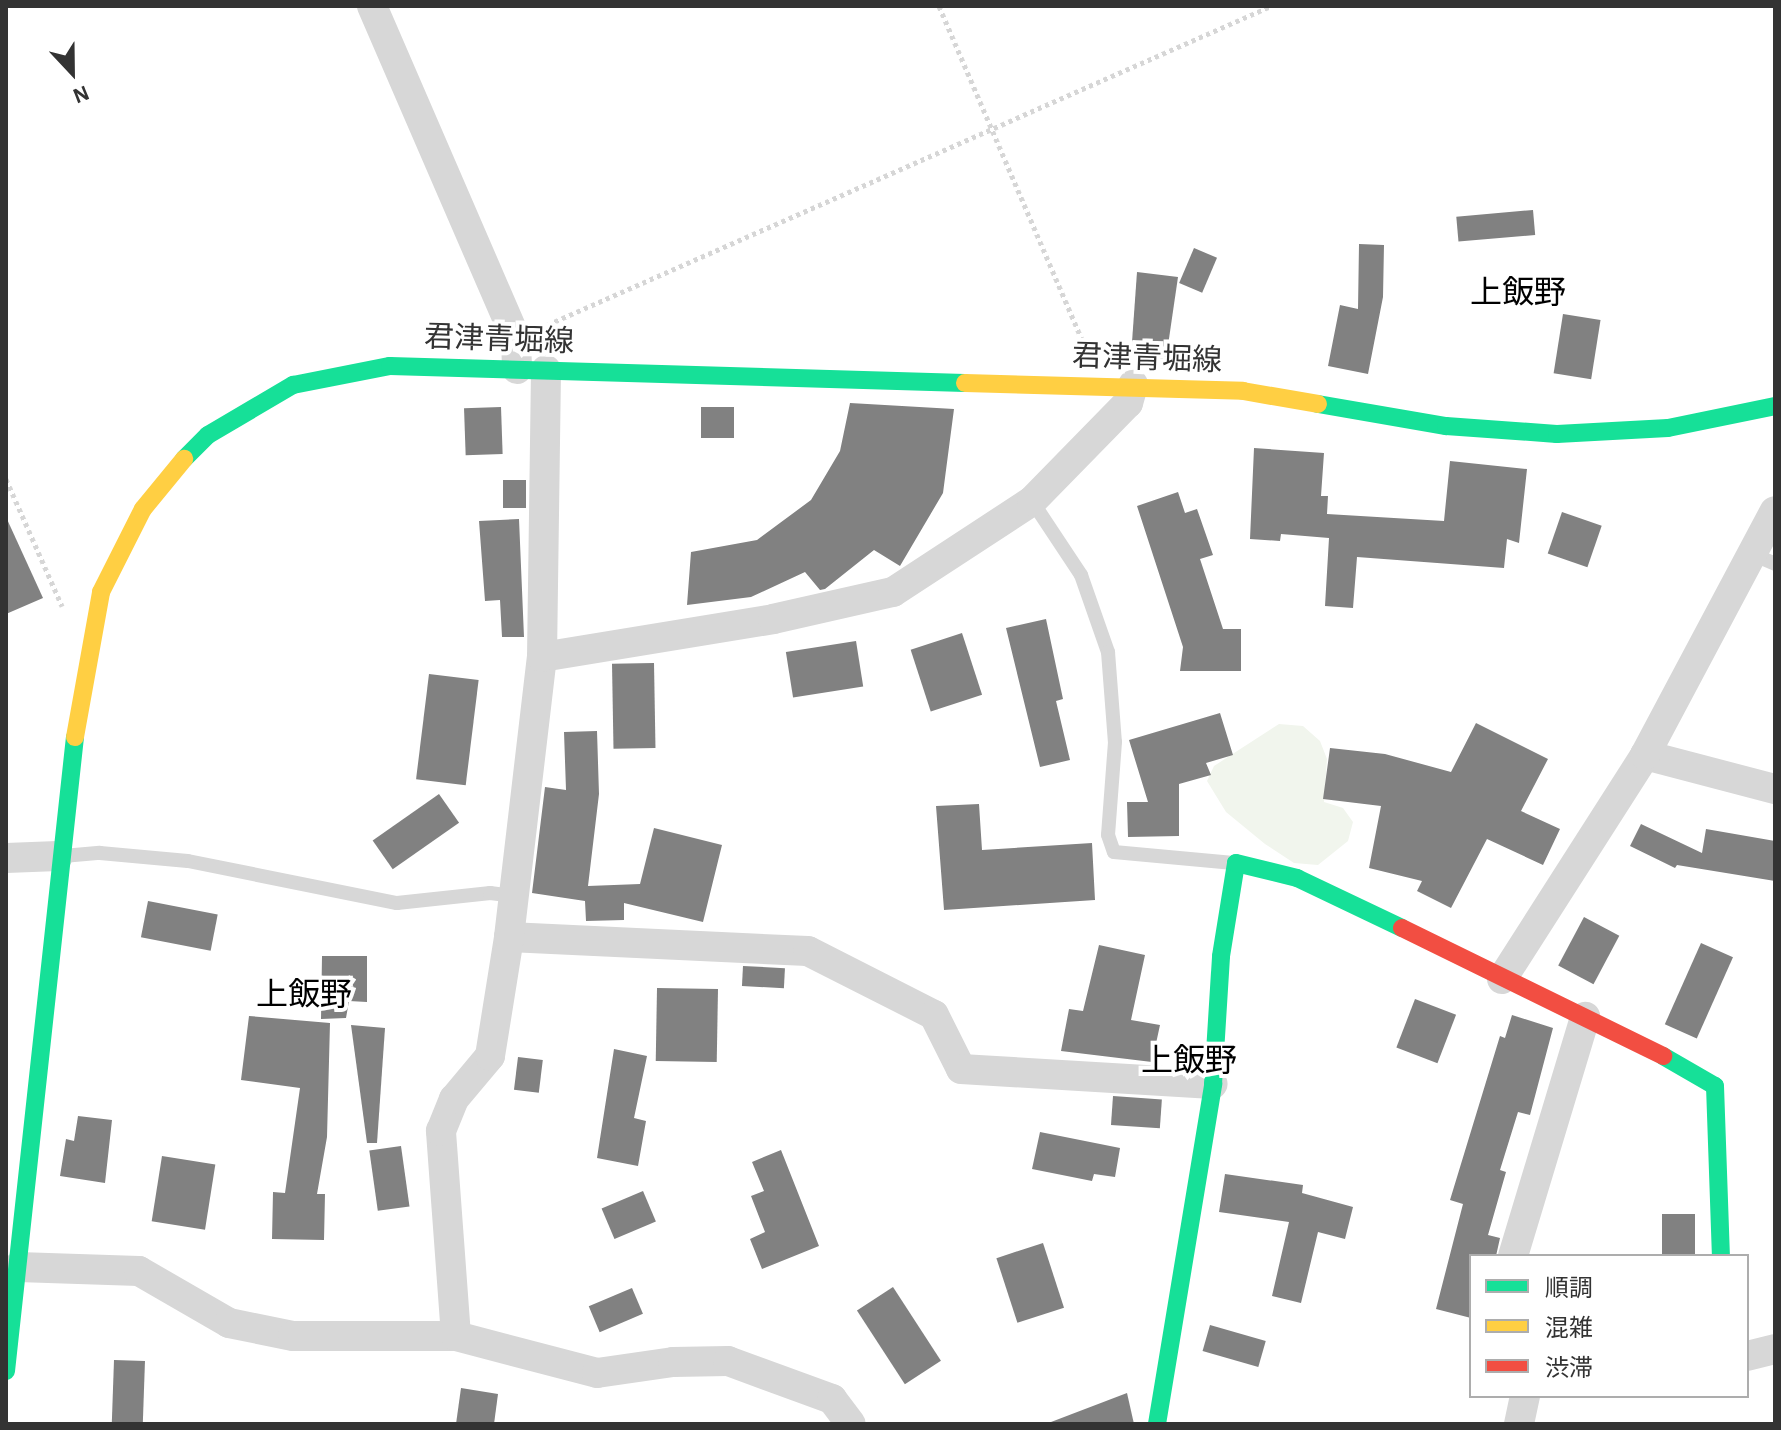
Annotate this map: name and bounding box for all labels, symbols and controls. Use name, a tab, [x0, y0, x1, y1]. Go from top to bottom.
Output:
north arrow	[32, 32, 112, 112]
text: N	[70, 81, 92, 107]
district label: 上飯野	[1470, 274, 1566, 312]
street label: 君津青堀線	[423, 319, 575, 361]
street label: 君津青堀線	[1071, 338, 1223, 380]
district label: 上飯野	[256, 976, 352, 1014]
district label: 上飯野	[1141, 1042, 1237, 1080]
legend	[1469, 1254, 1749, 1398]
text: 順調	[1545, 1277, 1593, 1301]
text: 混雑	[1545, 1317, 1593, 1341]
text: 渋滞	[1545, 1357, 1593, 1381]

